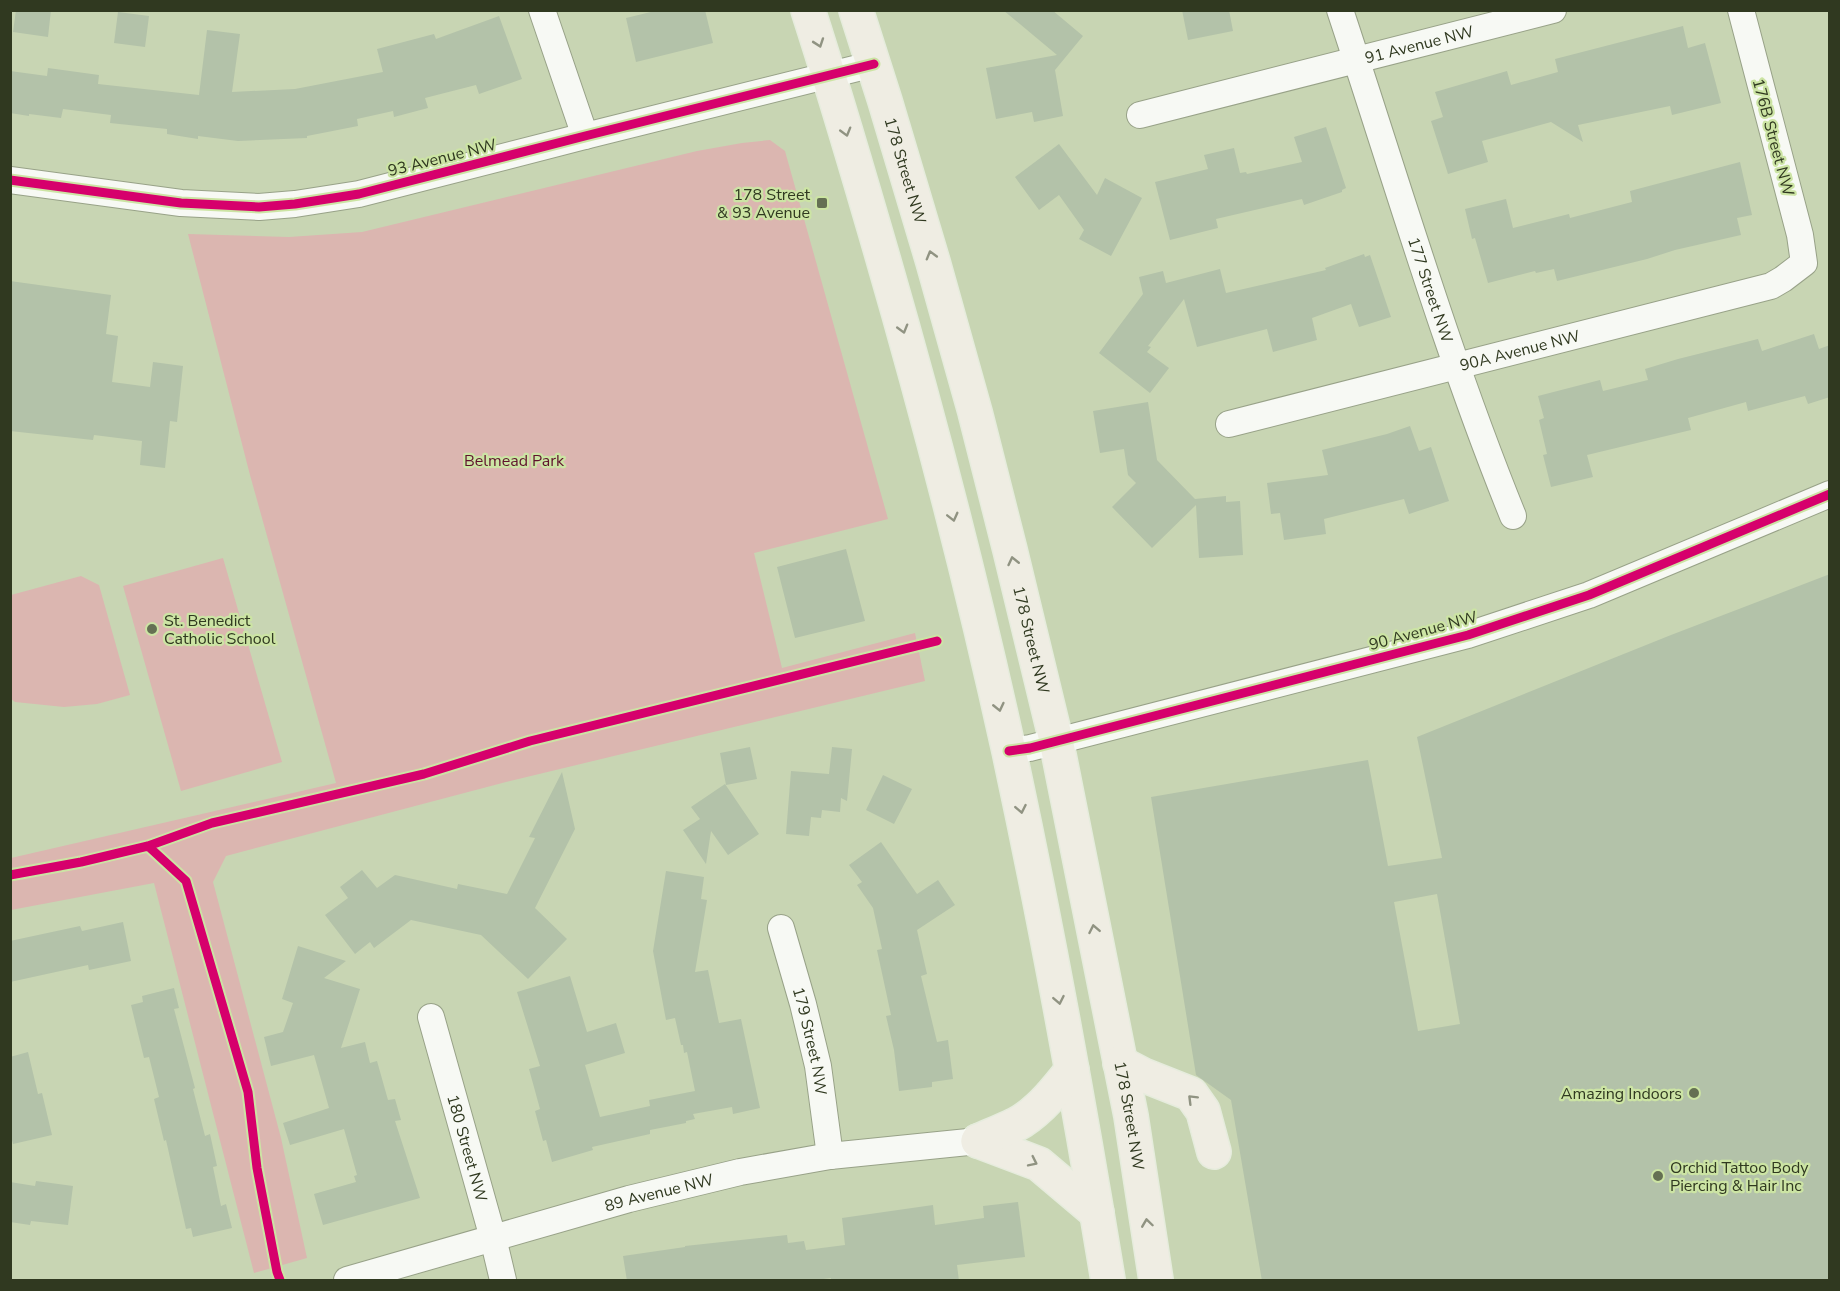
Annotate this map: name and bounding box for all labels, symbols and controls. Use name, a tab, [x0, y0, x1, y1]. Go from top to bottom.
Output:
street label: 91 Avenue NW	[1363, 21, 1476, 69]
one-way arrow	[811, 37, 824, 48]
street label: 176B Street NW	[1747, 76, 1799, 199]
street label: 178 Street NW	[878, 115, 931, 227]
one-way arrow	[839, 127, 851, 137]
street label: 93 Avenue NW	[386, 134, 499, 182]
place label: 178 Street & 93 Avenue	[717, 184, 810, 224]
marker: 178 Street & 93 Avenue	[815, 196, 829, 210]
street label: 177 Street NW	[1402, 234, 1458, 346]
one-way arrow	[926, 250, 938, 261]
one-way arrow	[896, 324, 909, 334]
street label: 90A Avenue NW	[1458, 325, 1583, 377]
park label: Belmead Park	[464, 450, 565, 472]
one-way arrow	[946, 512, 959, 522]
one-way arrow	[1007, 556, 1020, 566]
street label: 178 Street NW	[1007, 584, 1055, 697]
street label: 90 Avenue NW	[1367, 606, 1480, 656]
place label: St. Benedict Catholic School	[164, 610, 276, 650]
marker: St. Benedict Catholic School	[145, 622, 159, 636]
one-way arrow	[991, 702, 1004, 712]
one-way arrow	[1014, 803, 1027, 813]
one-way arrow	[1088, 924, 1101, 934]
street label: 179 Street NW	[787, 985, 832, 1097]
one-way arrow	[1052, 995, 1065, 1005]
street label: 178 Street NW	[1108, 1059, 1149, 1172]
place label: Amazing Indoors	[1561, 1083, 1682, 1105]
marker: Amazing Indoors	[1687, 1086, 1701, 1100]
street label: 180 Street NW	[441, 1092, 492, 1205]
one-way arrow	[1188, 1095, 1199, 1106]
one-way arrow	[1026, 1154, 1037, 1166]
place label: Orchid Tattoo Body Piercing & Hair Inc	[1670, 1157, 1809, 1197]
street label: 89 Avenue NW	[602, 1169, 716, 1217]
marker: Orchid Tattoo Body Piercing & Hair Inc	[1651, 1169, 1665, 1183]
one-way arrow	[1142, 1218, 1154, 1227]

